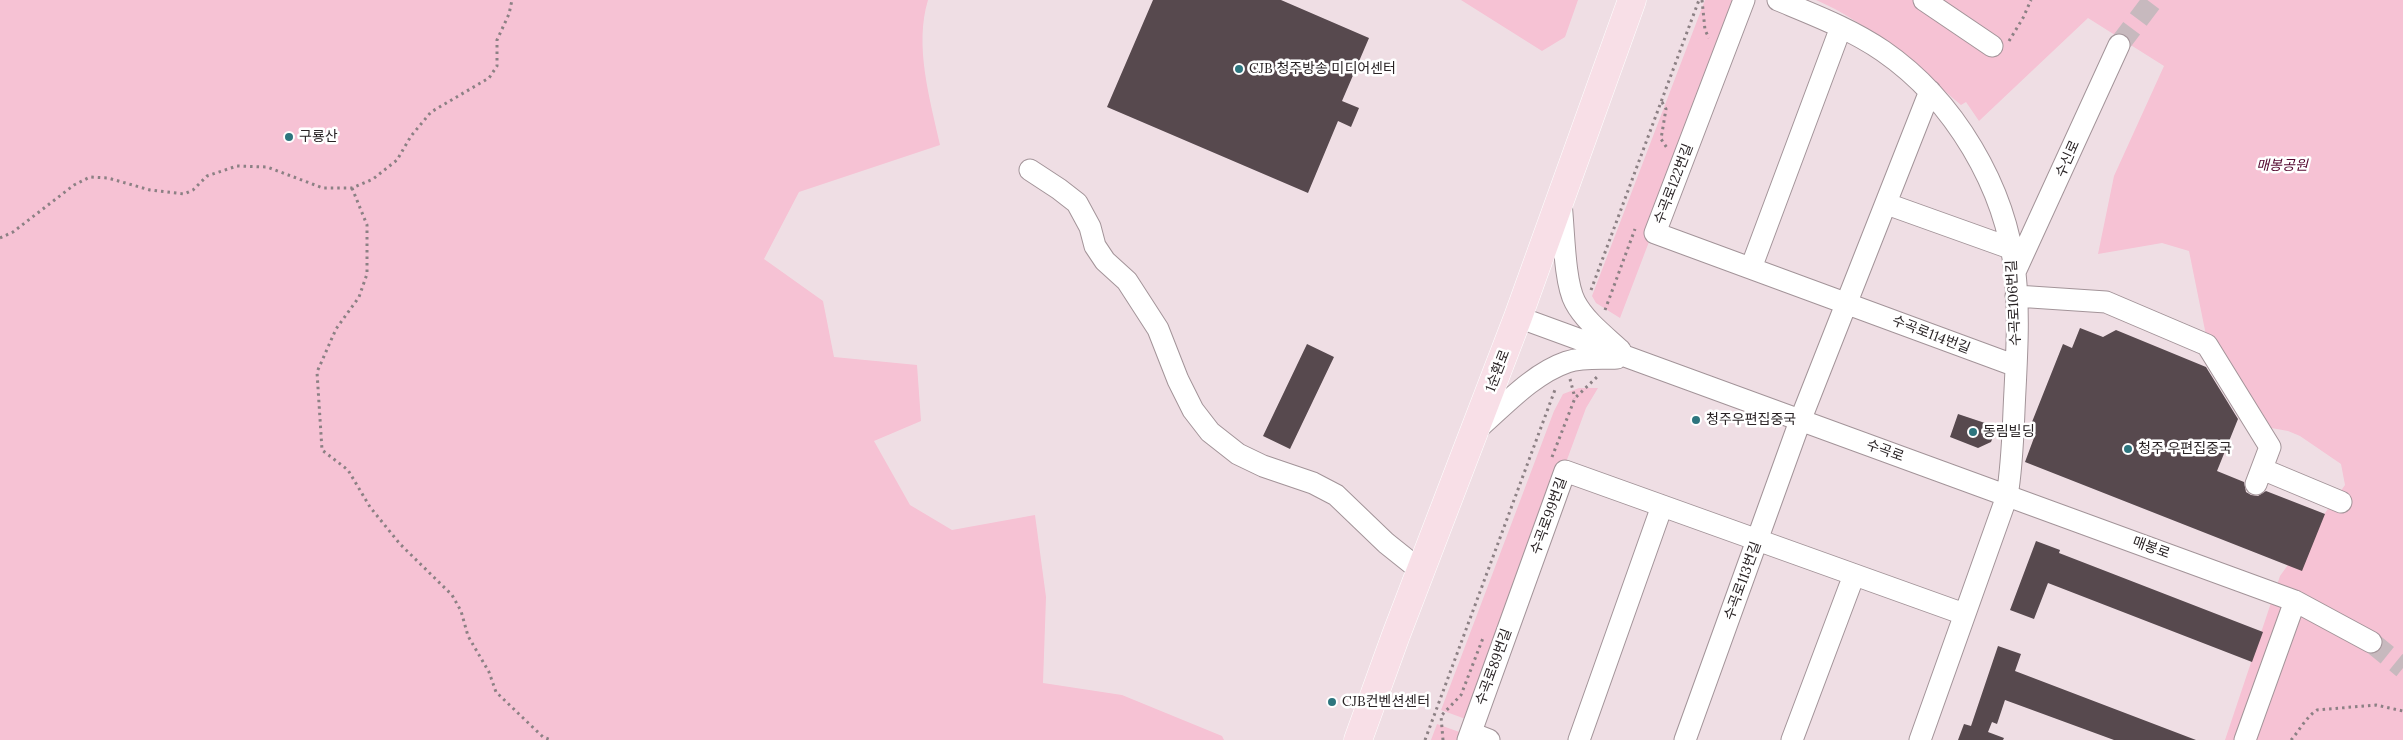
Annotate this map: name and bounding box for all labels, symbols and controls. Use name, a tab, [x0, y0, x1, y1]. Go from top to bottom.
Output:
place label: CJB 청주방송 미디어센터	[1249, 61, 1396, 77]
marker: CJB 청주방송 미디어센터	[1233, 63, 1245, 75]
place label: 구룡산	[299, 129, 338, 145]
marker: 구룡산	[283, 131, 295, 143]
street label: 수신로	[2052, 138, 2084, 180]
street label: 수곡로122번길	[1651, 142, 1697, 226]
park label: 매봉공원	[2256, 158, 2308, 174]
street label: 수곡로106번길	[2003, 259, 2025, 347]
street label: 수곡로114번길	[1890, 312, 1972, 358]
street label: 1순환로	[1482, 348, 1514, 394]
place label: 청주우편집중국	[1706, 412, 1796, 428]
marker: 청주우편집중국	[1690, 414, 1702, 426]
place label: 동림빌딩	[1983, 424, 2035, 440]
marker: 동림빌딩	[1967, 426, 1979, 438]
street label: 수곡로	[1864, 436, 1906, 466]
place label: 청주 우편집중국	[2138, 441, 2232, 457]
marker: 청주 우편집중국	[2122, 443, 2134, 455]
street label: 수곡로99번길	[1527, 475, 1571, 557]
street label: 매봉로	[2130, 533, 2172, 563]
street label: 수곡로113번길	[1721, 539, 1765, 623]
street label: 수곡로89번길	[1472, 626, 1516, 708]
place label: CJB컨벤션센터	[1342, 694, 1430, 710]
marker: CJB컨벤션센터	[1326, 696, 1338, 708]

